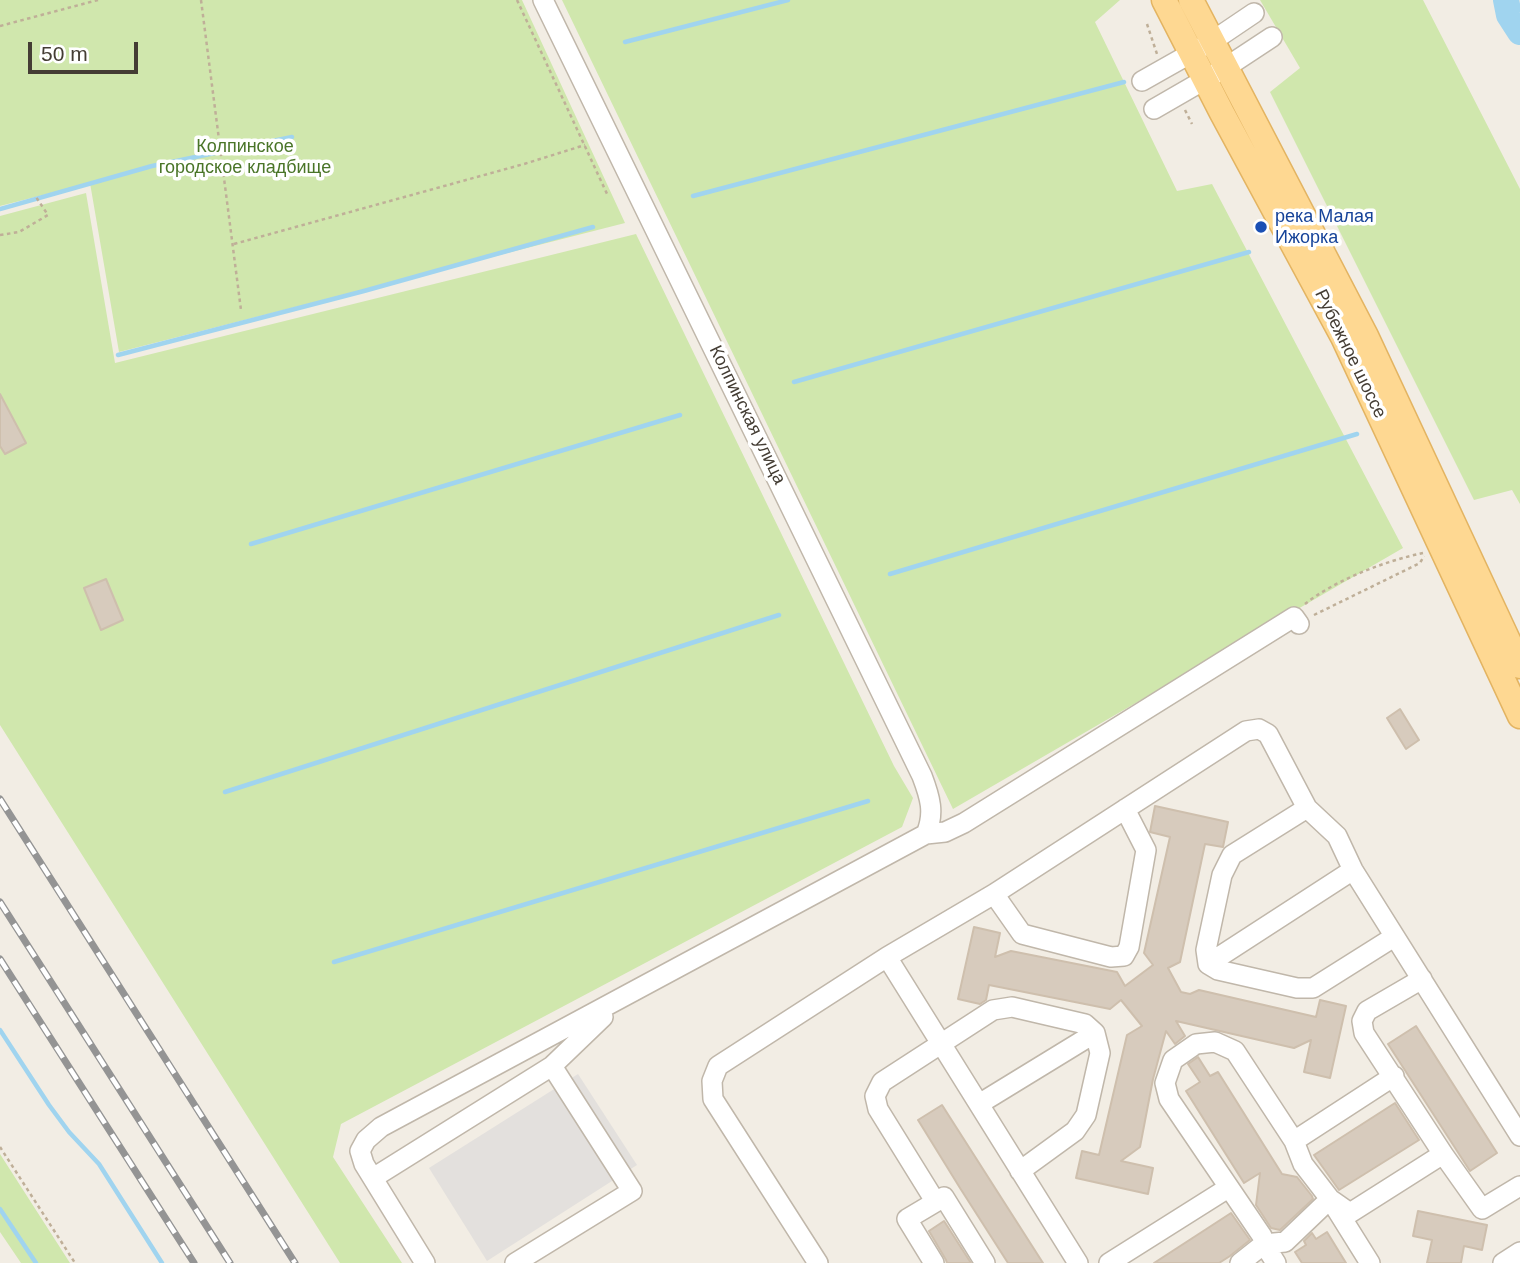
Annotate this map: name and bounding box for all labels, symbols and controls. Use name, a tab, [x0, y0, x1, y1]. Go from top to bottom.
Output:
scale bar	[32, 28, 142, 72]
text: 50 m	[41, 42, 88, 65]
park label: Колпинское городское кладбище	[159, 136, 331, 178]
place label: река Малая Ижорка	[1275, 206, 1374, 248]
marker: река Малая Ижорка	[1253, 219, 1269, 235]
street label: Рубежное шоссе	[1309, 286, 1391, 422]
street label: Колпинская улица	[704, 342, 790, 488]

